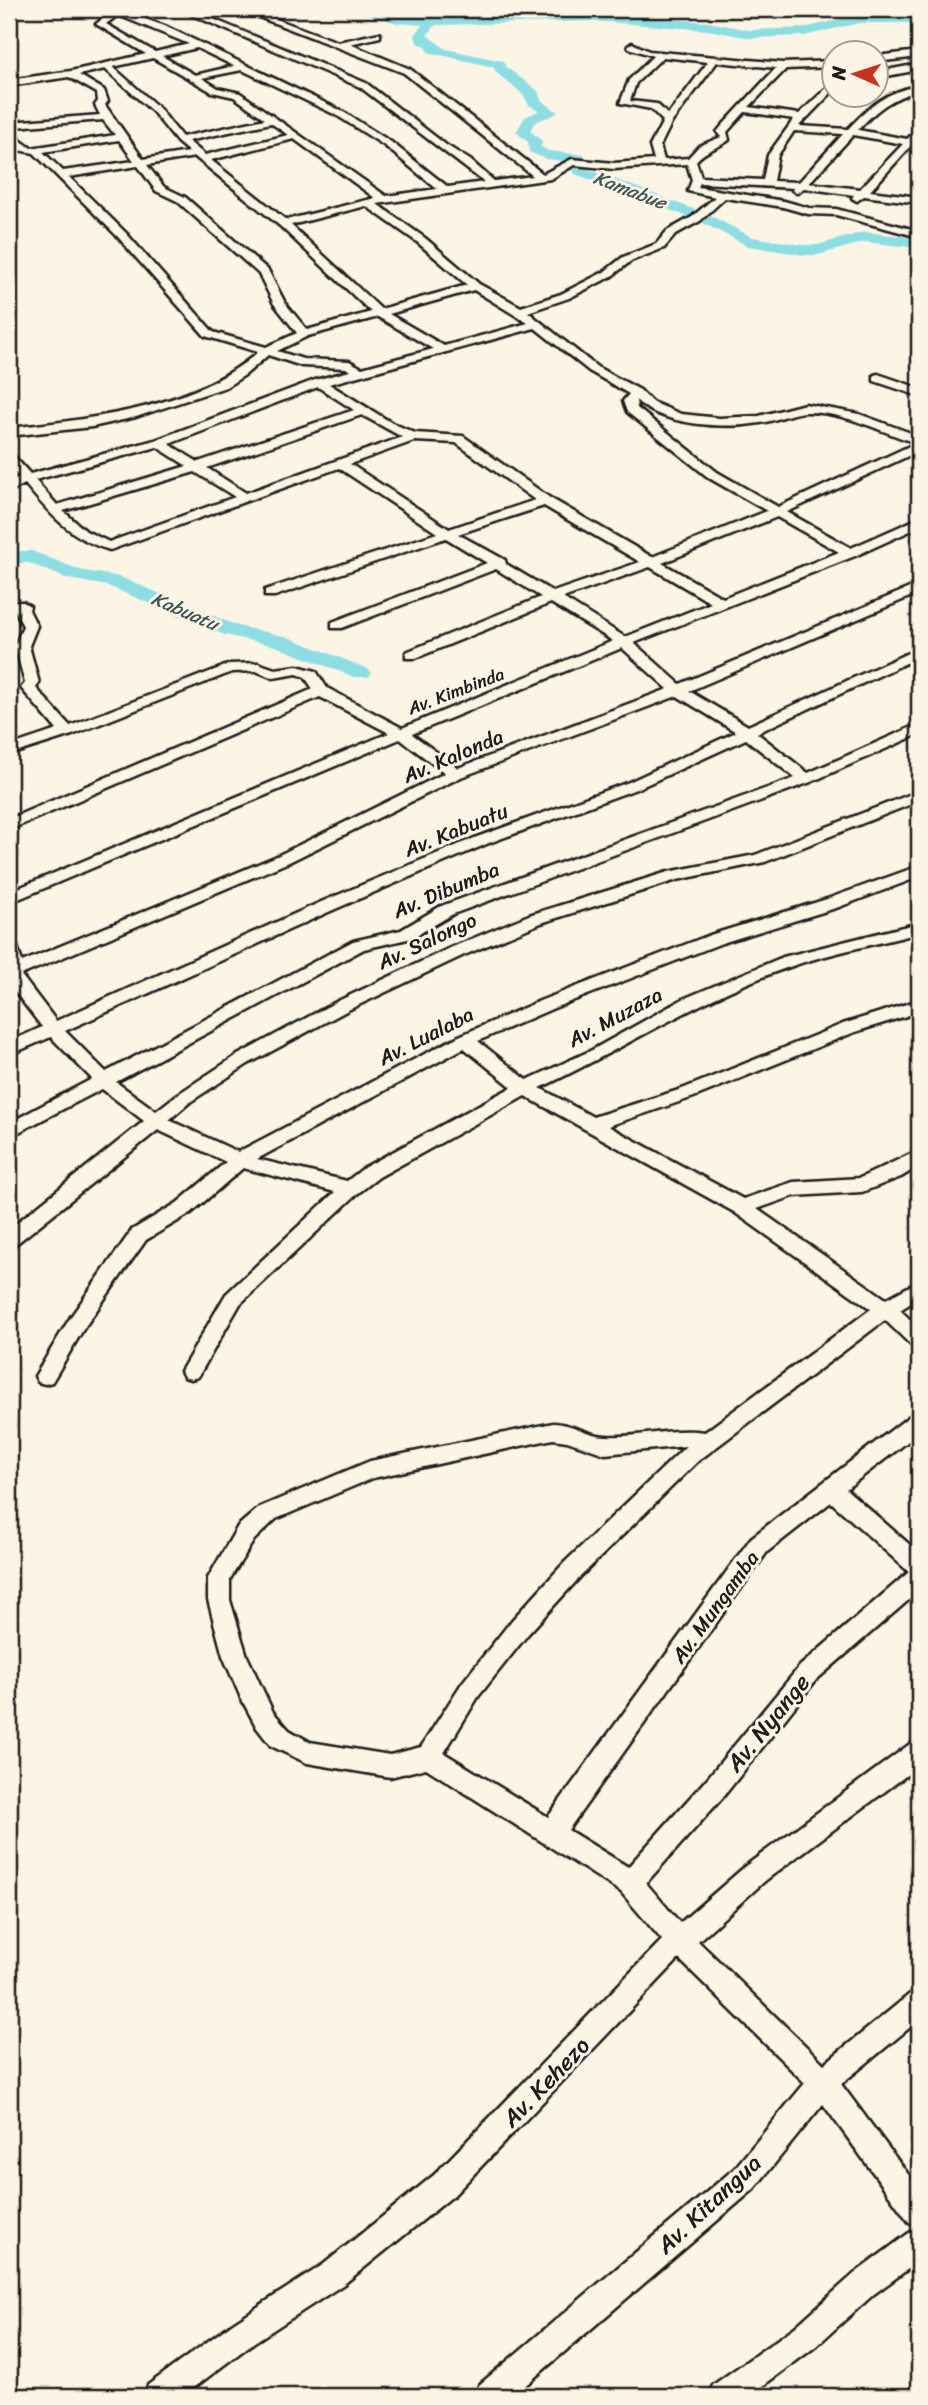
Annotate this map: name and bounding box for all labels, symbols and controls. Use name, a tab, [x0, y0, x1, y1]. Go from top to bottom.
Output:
north arrow	[820, 38, 890, 108]
text: N	[822, 65, 855, 82]
water label: Kamabue	[589, 161, 673, 220]
water label: Kabuatu	[146, 582, 226, 641]
street label: Av. Kimbinda	[402, 658, 509, 724]
street label: Av. Kalonda	[396, 717, 510, 795]
street label: Av. Kabuatu	[397, 792, 515, 869]
street label: Av. Dibumba	[386, 850, 506, 930]
street label: Av. Salongo	[370, 901, 483, 981]
street label: Av. Muzaza	[560, 976, 670, 1058]
street label: Av. Lualaba	[370, 995, 481, 1077]
street label: Av. Mungamba	[660, 1542, 770, 1673]
street label: Av. Nyange	[714, 1664, 821, 1782]
street label: Av. Kehezo	[491, 2026, 601, 2138]
street label: Av. Kitangua	[646, 2144, 772, 2265]

